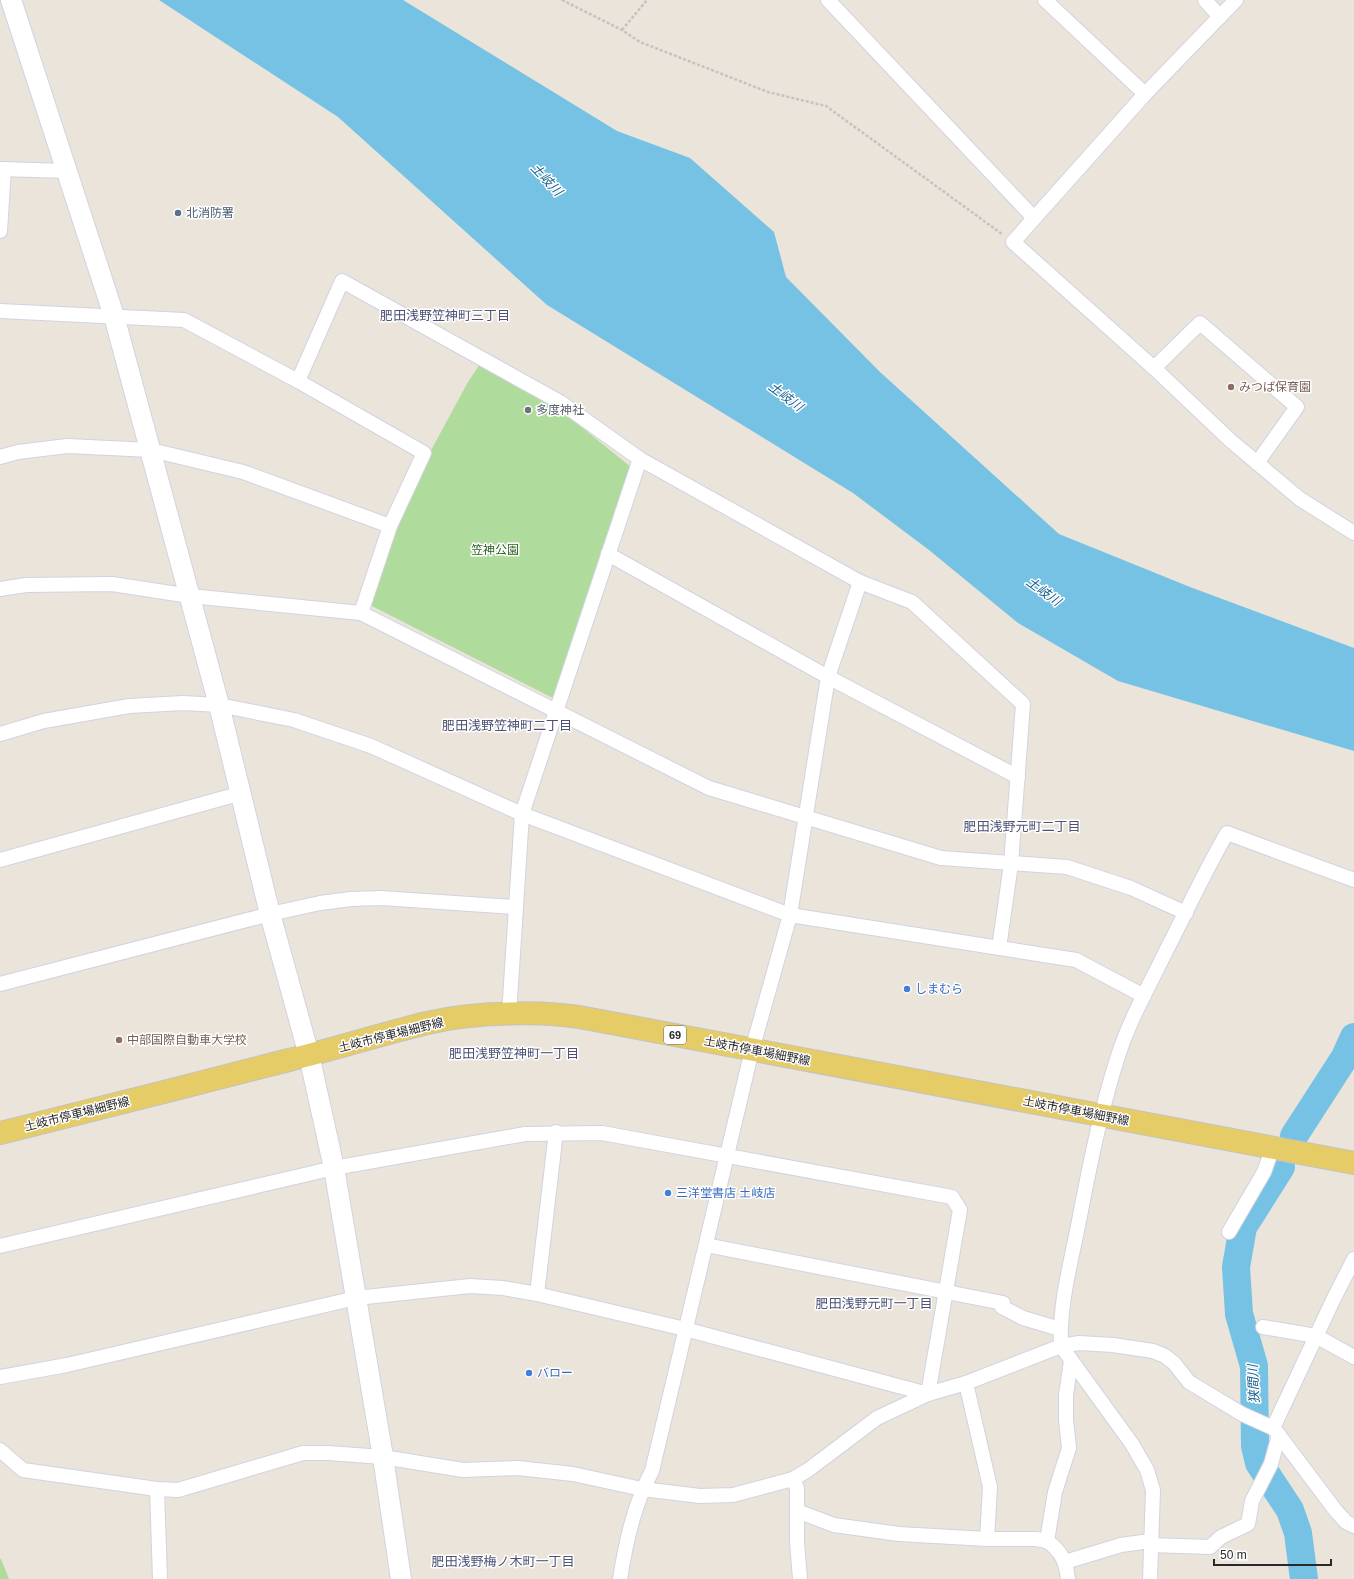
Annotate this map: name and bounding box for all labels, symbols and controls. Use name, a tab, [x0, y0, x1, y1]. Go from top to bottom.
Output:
water label: 土岐川	[528, 160, 567, 200]
place label: 北消防署	[186, 206, 234, 220]
marker: 北消防署	[173, 208, 183, 218]
district label: 肥田浅野笠神町三丁目	[380, 308, 510, 323]
water label: 土岐川	[766, 379, 807, 415]
place label: みつば保育園	[1239, 380, 1311, 394]
marker: みつば保育園	[1226, 382, 1236, 392]
place label: 多度神社	[536, 403, 584, 417]
marker: 多度神社	[523, 405, 533, 415]
park label: 笠神公園	[471, 543, 519, 557]
water label: 土岐川	[1024, 574, 1066, 610]
district label: 肥田浅野笠神町二丁目	[442, 718, 572, 733]
district label: 肥田浅野元町二丁目	[963, 819, 1081, 834]
place label: しまむら	[915, 982, 963, 996]
marker: しまむら	[902, 984, 912, 994]
street label: 土岐市停車場細野線	[337, 1015, 445, 1055]
road number: 69	[664, 1026, 686, 1044]
place label: 中部国際自動車大学校	[127, 1033, 247, 1047]
street label: 土岐市停車場細野線	[703, 1034, 811, 1068]
marker: 中部国際自動車大学校	[114, 1035, 124, 1045]
district label: 肥田浅野笠神町一丁目	[449, 1046, 579, 1061]
street label: 土岐市停車場細野線	[23, 1094, 131, 1134]
street label: 土岐市停車場細野線	[1022, 1094, 1130, 1128]
place label: 三洋堂書店 土岐店	[676, 1186, 775, 1200]
marker: 三洋堂書店 土岐店	[663, 1188, 673, 1198]
district label: 肥田浅野元町一丁目	[815, 1296, 933, 1311]
water label: 狭間川	[1245, 1362, 1262, 1404]
place label: バロー	[537, 1366, 573, 1380]
marker: バロー	[524, 1368, 534, 1378]
scale bar	[1214, 1541, 1331, 1567]
text: 50 m	[1220, 1548, 1247, 1562]
district label: 肥田浅野梅ノ木町一丁目	[431, 1554, 575, 1569]

